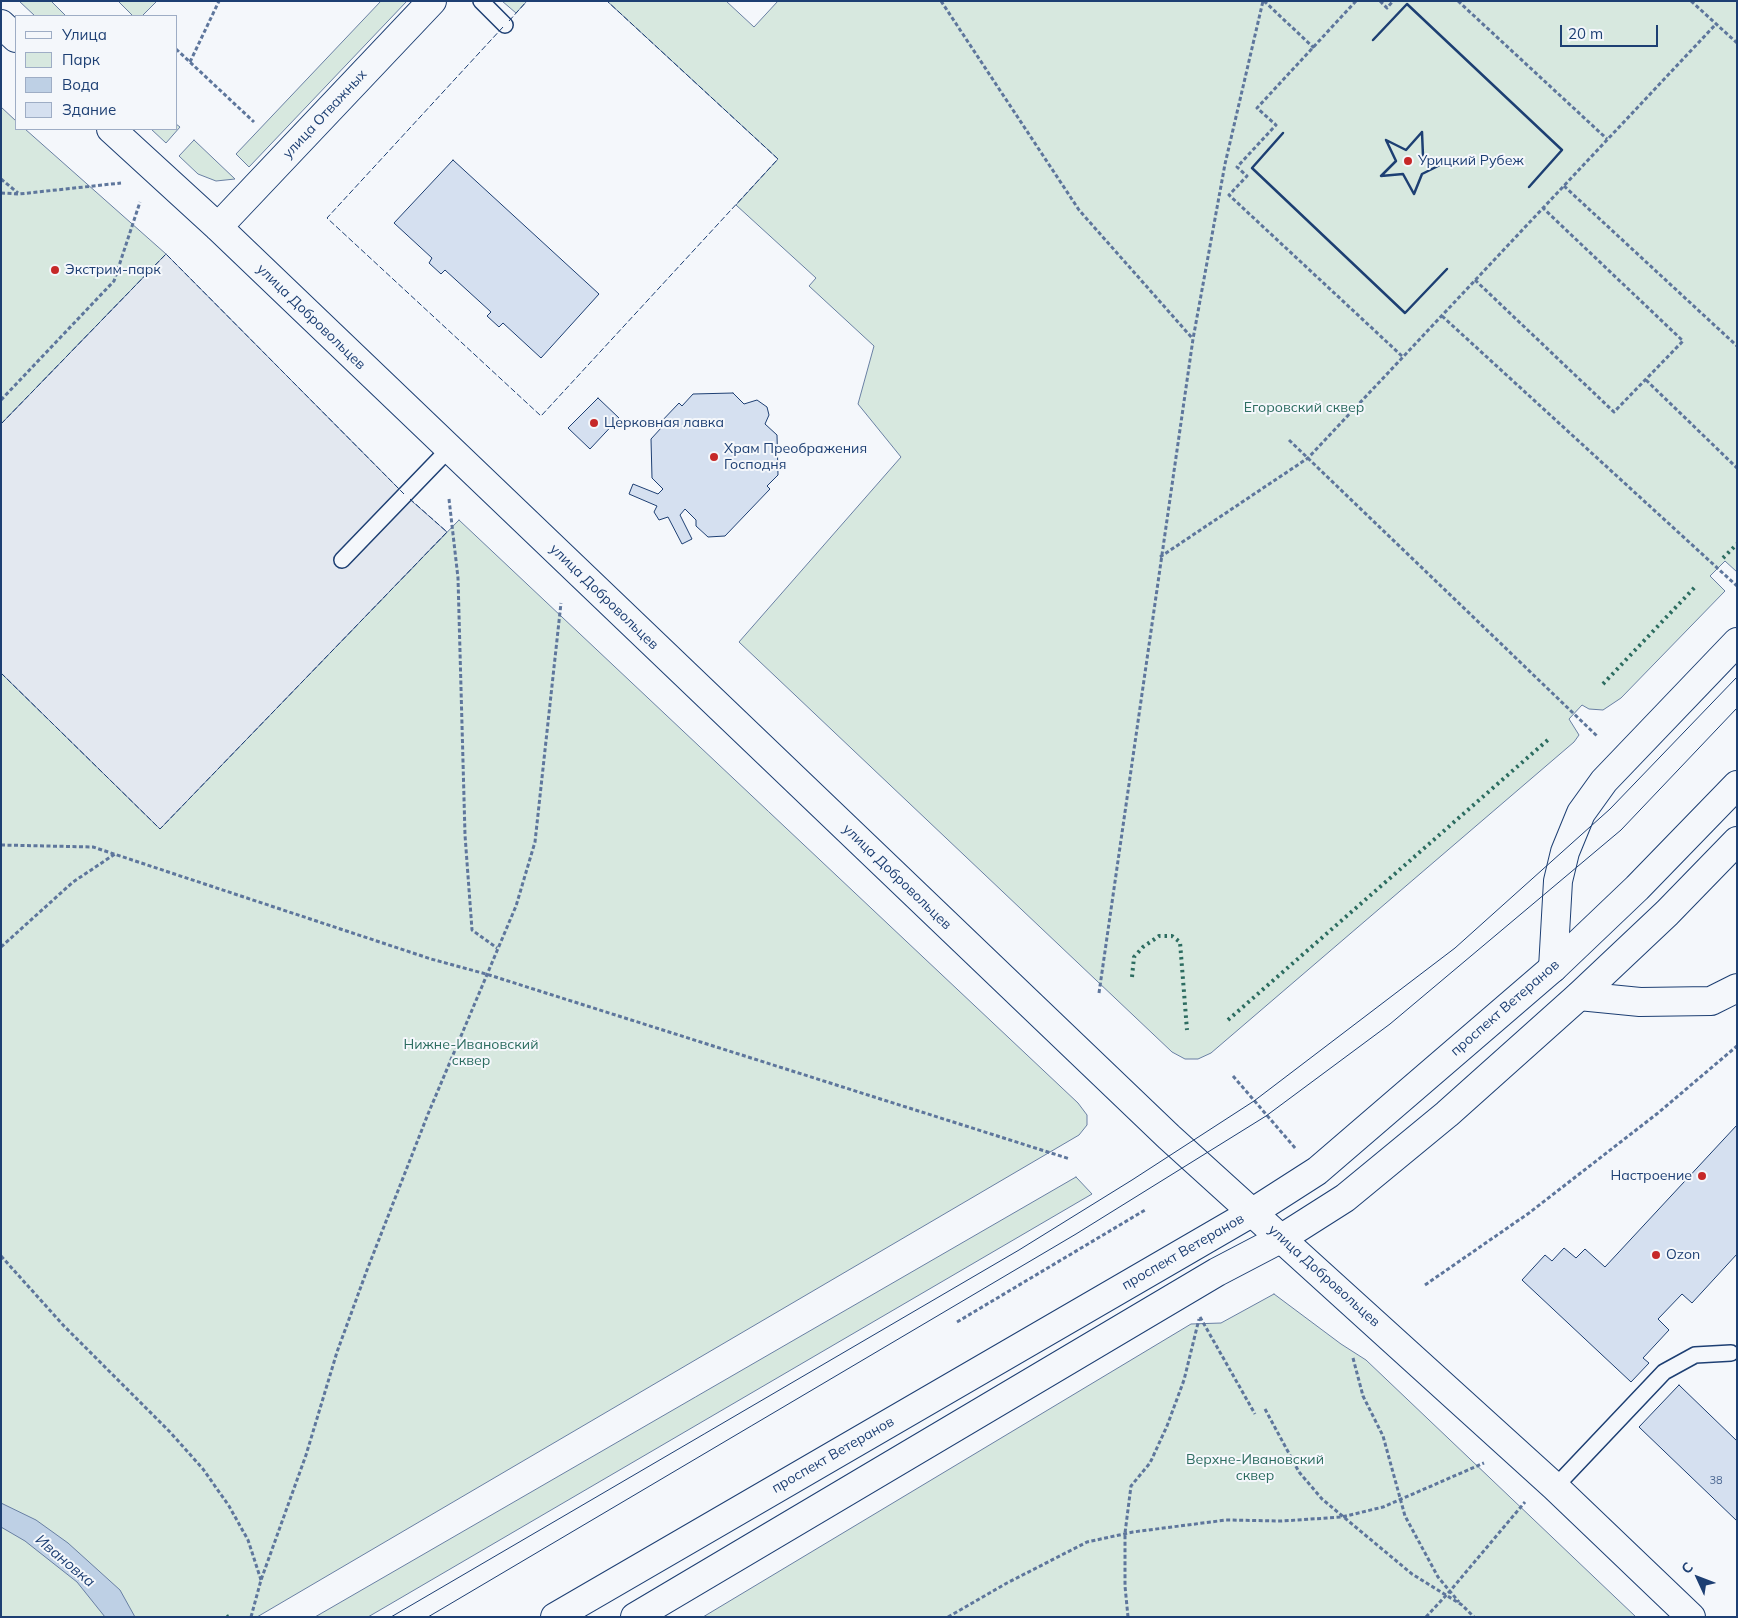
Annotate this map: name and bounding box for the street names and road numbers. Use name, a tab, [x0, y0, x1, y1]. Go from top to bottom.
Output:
street label: улица Отважных	[279, 66, 371, 162]
street label: улица Добровольцев	[253, 261, 369, 373]
street label: улица Добровольцев	[546, 541, 662, 653]
street label: улица Добровольцев	[839, 821, 955, 933]
street label: проспект Ветеранов	[1447, 956, 1563, 1060]
street label: проспект Ветеранов	[1119, 1210, 1247, 1294]
street label: улица Добровольцев	[1265, 1221, 1383, 1331]
street label: проспект Ветеранов	[769, 1413, 897, 1497]

